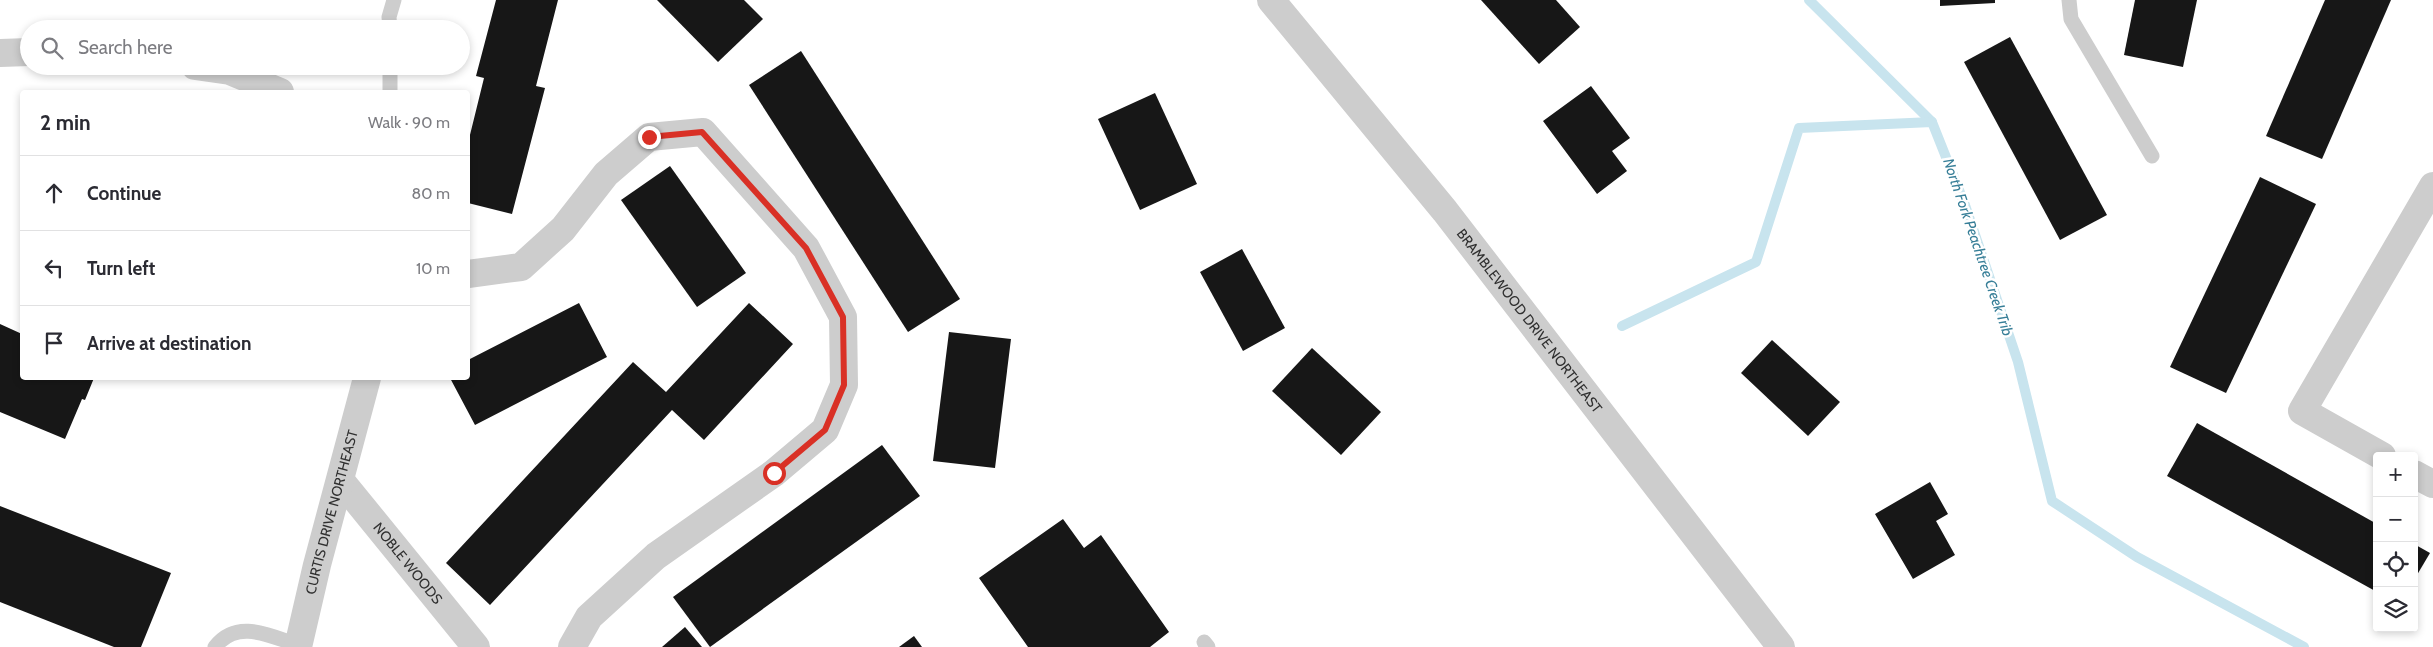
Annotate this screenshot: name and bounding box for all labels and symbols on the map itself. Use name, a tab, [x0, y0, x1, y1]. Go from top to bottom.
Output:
route end	[638, 126, 661, 149]
water label: North Fork Peachtree Creek Trib	[1939, 156, 2017, 338]
street label: BRAMBLEWOOD DRIVE NORTHEAST	[1453, 225, 1607, 417]
street label: CURTIS DRIVE NORTHEAST	[301, 427, 362, 596]
route start	[763, 462, 786, 485]
street label: NOBLE WOODS	[369, 519, 446, 608]

